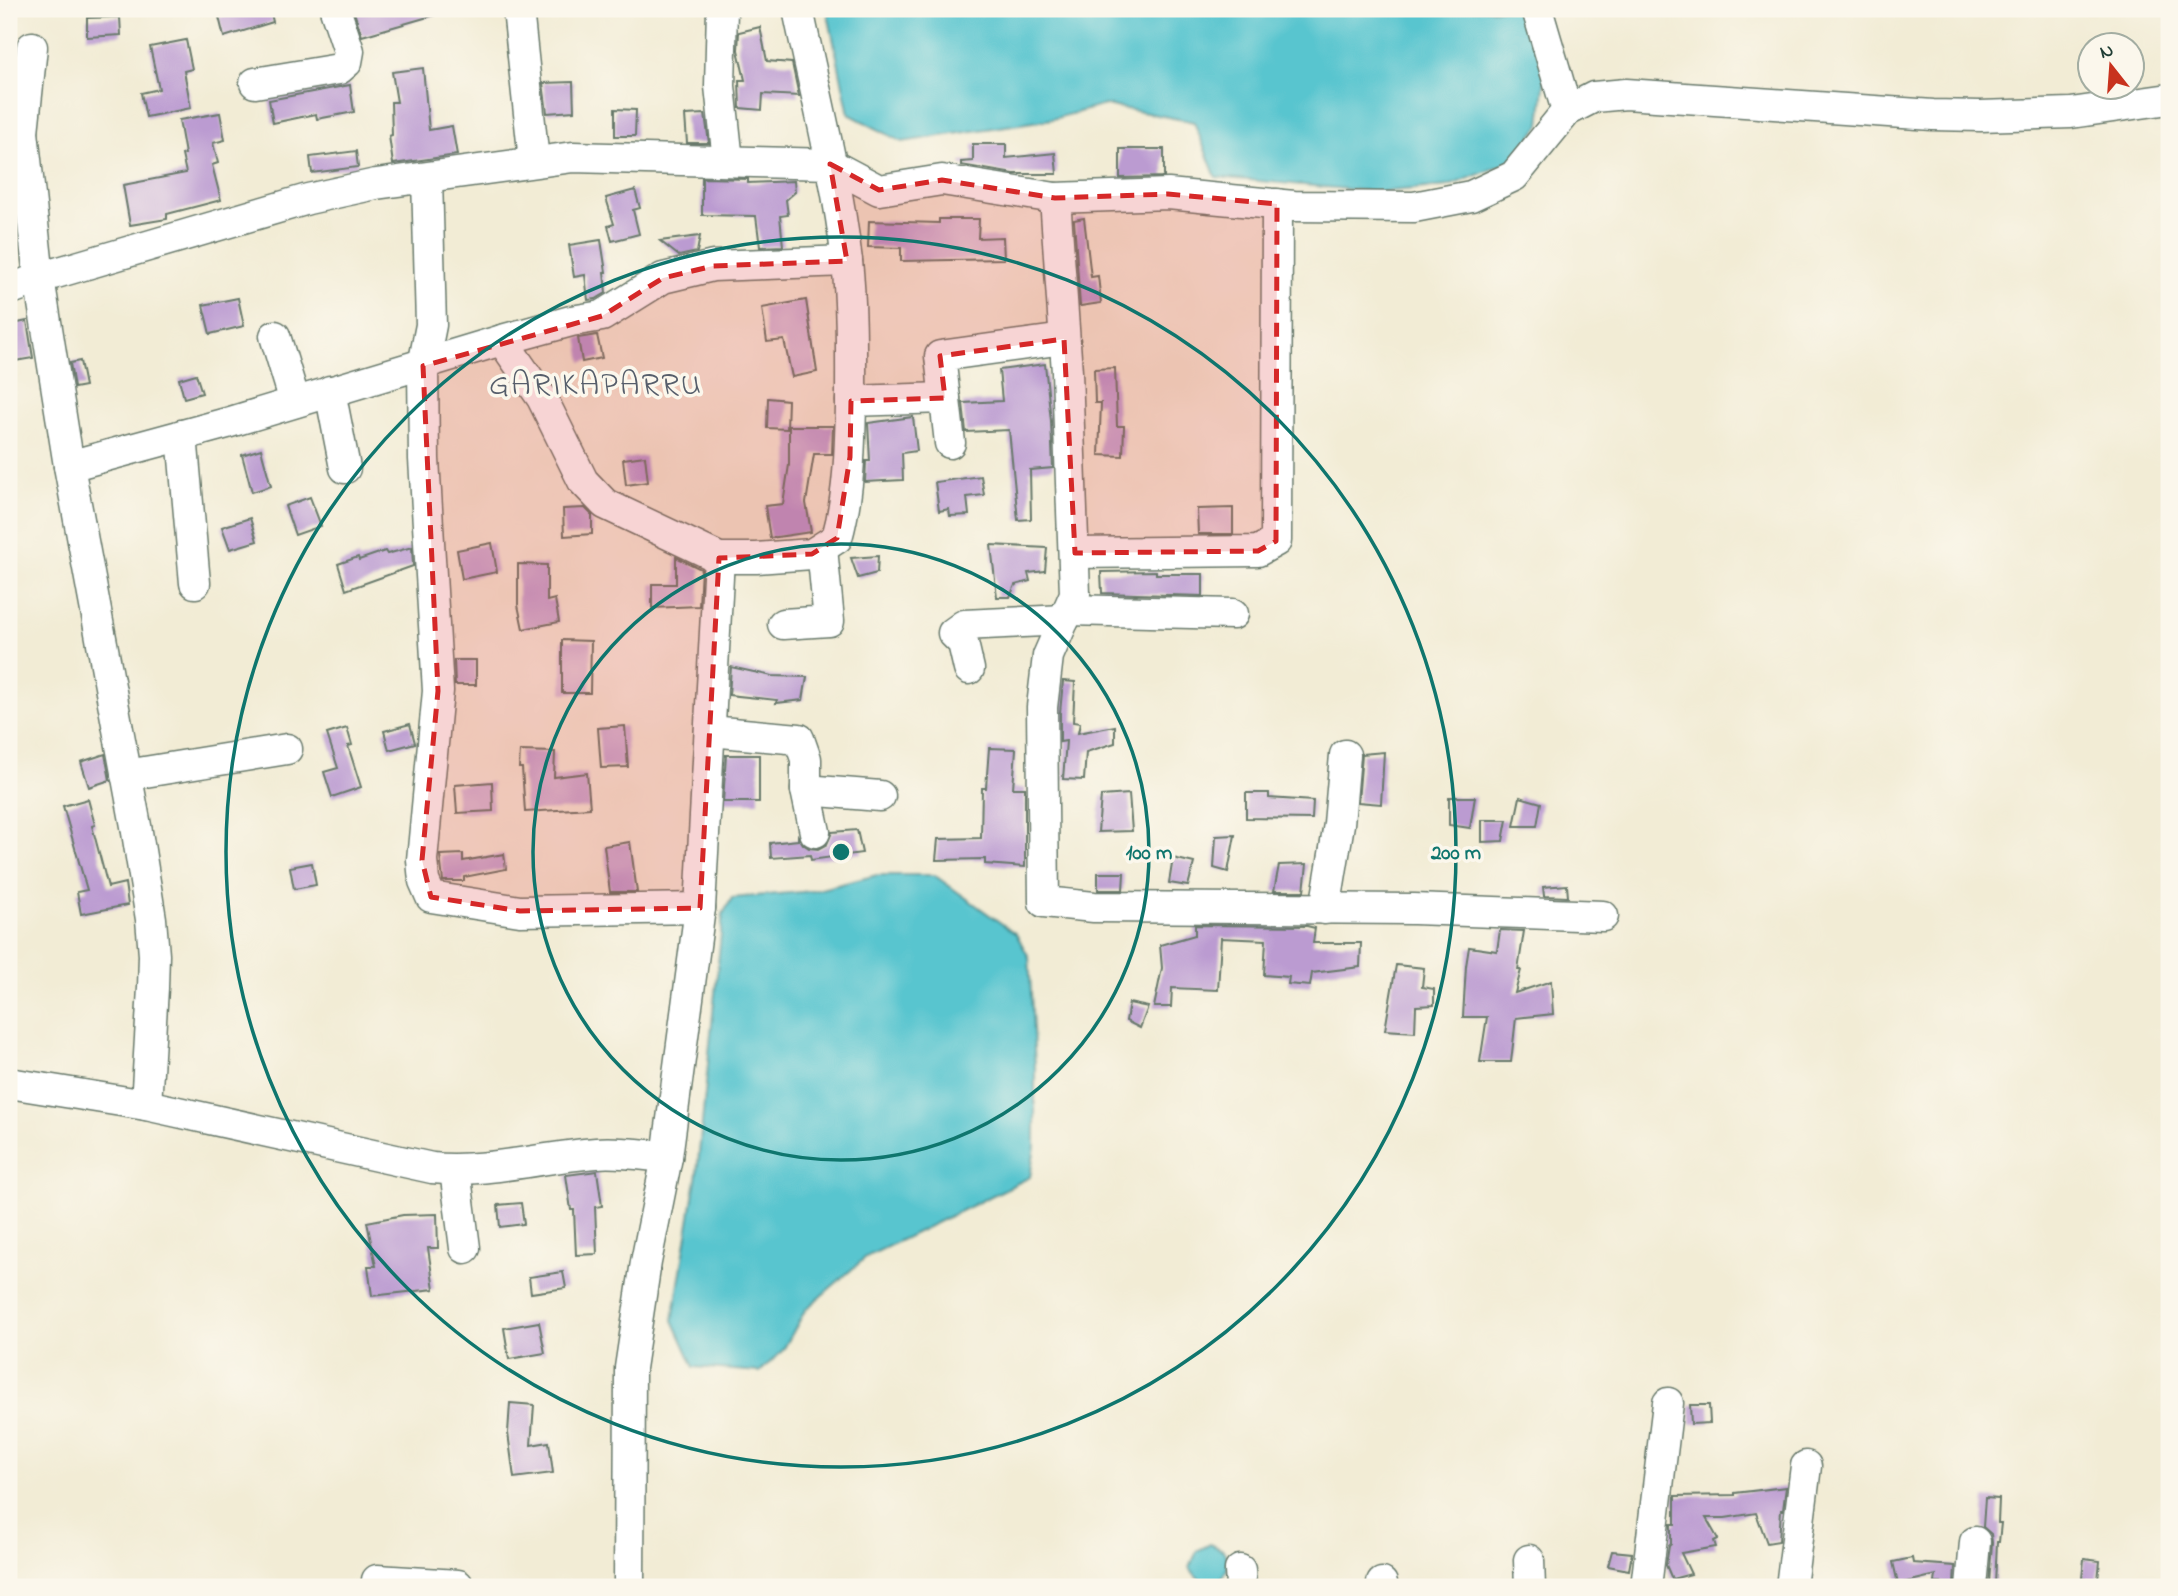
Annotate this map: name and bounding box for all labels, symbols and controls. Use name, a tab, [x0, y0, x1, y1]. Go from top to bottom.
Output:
north arrow	[2076, 32, 2146, 102]
text: N	[2097, 37, 2117, 67]
district label: GARIKAPARRU	[489, 363, 703, 410]
text: 100 m	[1126, 839, 1172, 869]
text: 200 m	[1430, 839, 1481, 869]
centre of rings	[829, 840, 853, 864]

